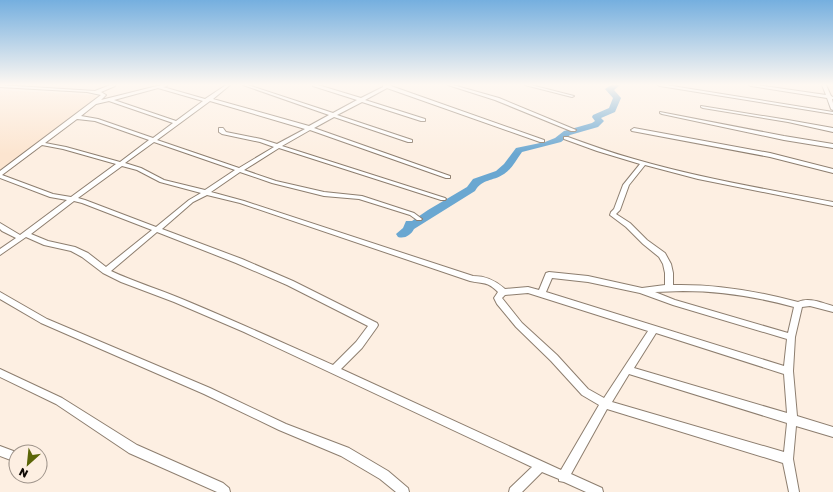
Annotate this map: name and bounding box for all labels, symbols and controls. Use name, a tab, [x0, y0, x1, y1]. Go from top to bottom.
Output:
north arrow	[8, 444, 48, 484]
text: N	[17, 466, 30, 481]

